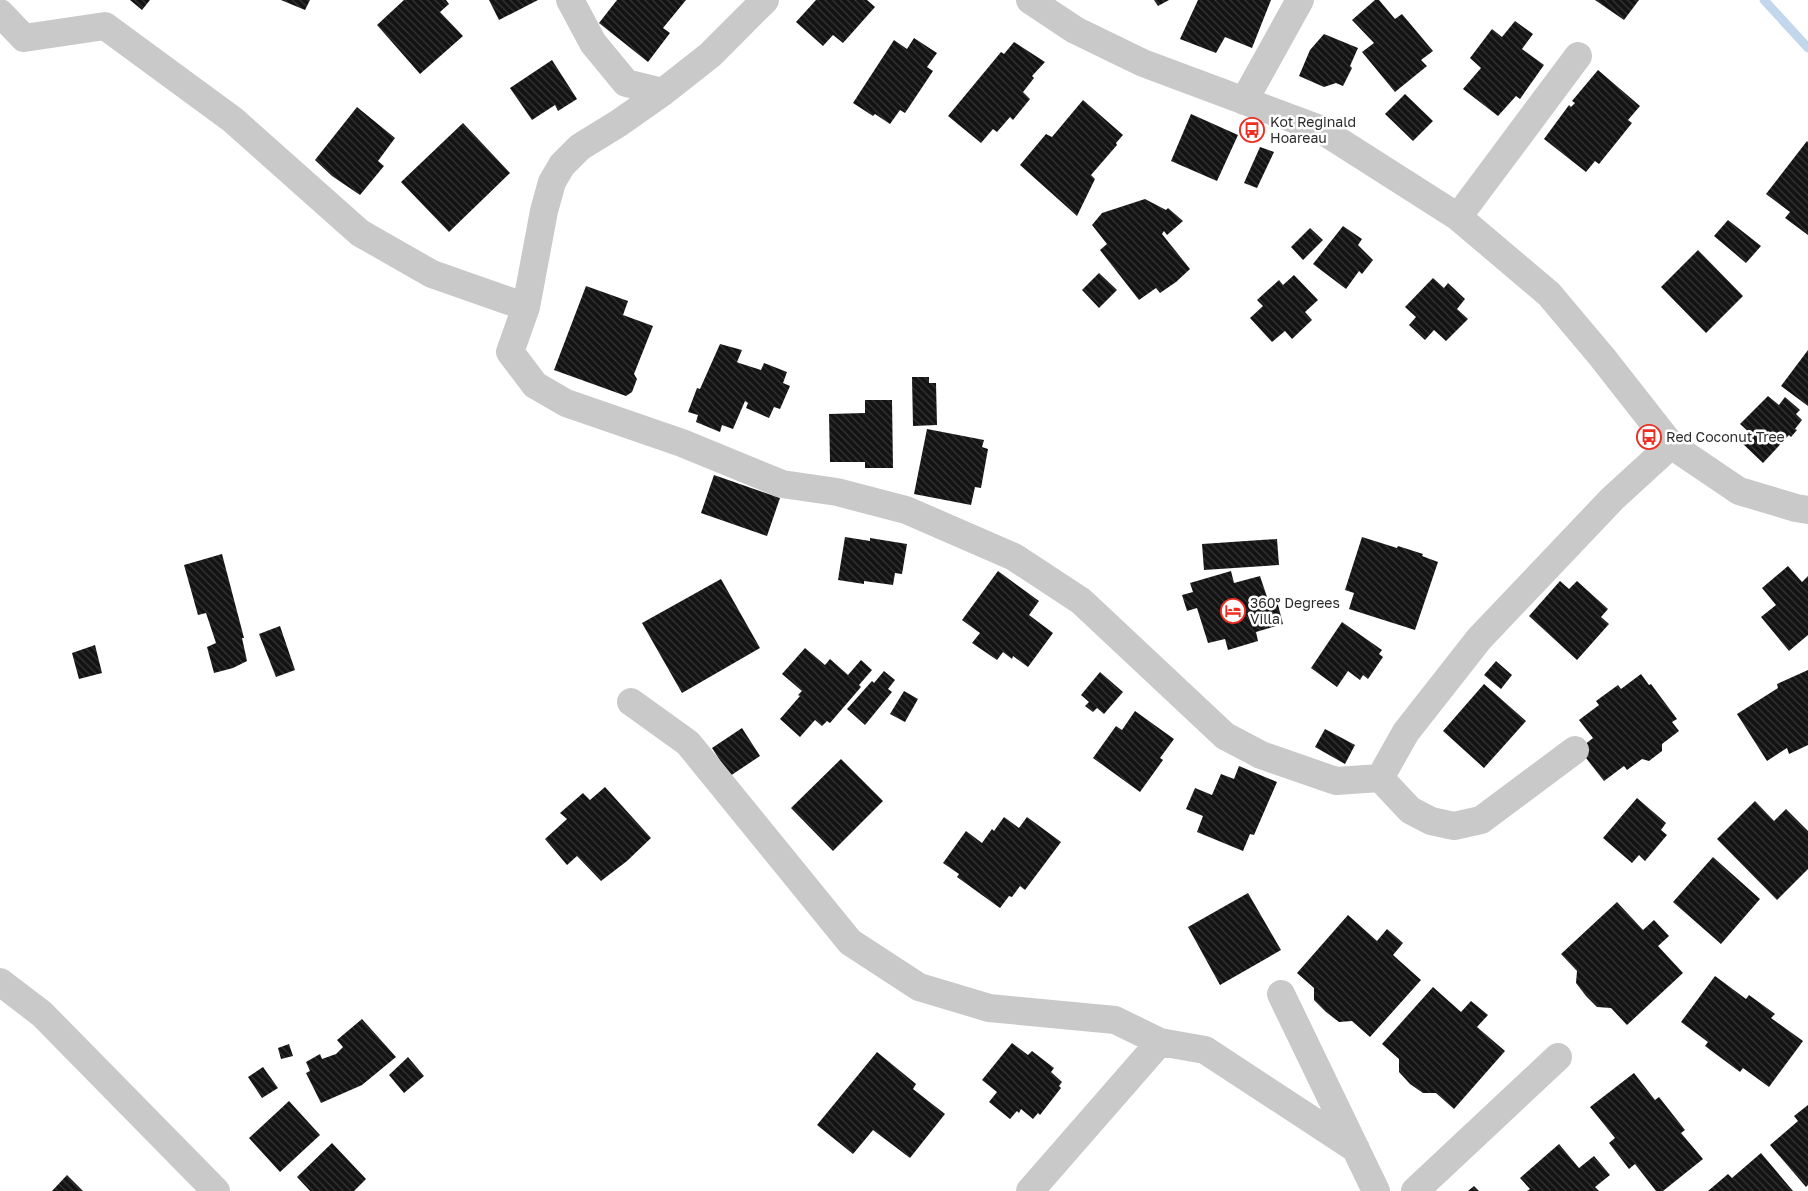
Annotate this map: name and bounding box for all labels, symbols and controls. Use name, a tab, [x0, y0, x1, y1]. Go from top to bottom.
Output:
place label: Kot Reginald Hoareau	[1270, 113, 1356, 146]
bus stop icon: Kot Reginald Hoareau	[1239, 117, 1265, 143]
bus stop icon: Red Coconut Tree	[1636, 424, 1662, 450]
place label: Red Coconut Tree	[1666, 428, 1785, 445]
place label: 360° Degrees Villa	[1250, 594, 1340, 627]
hotel icon: 360° Degrees Villa	[1220, 598, 1246, 624]

